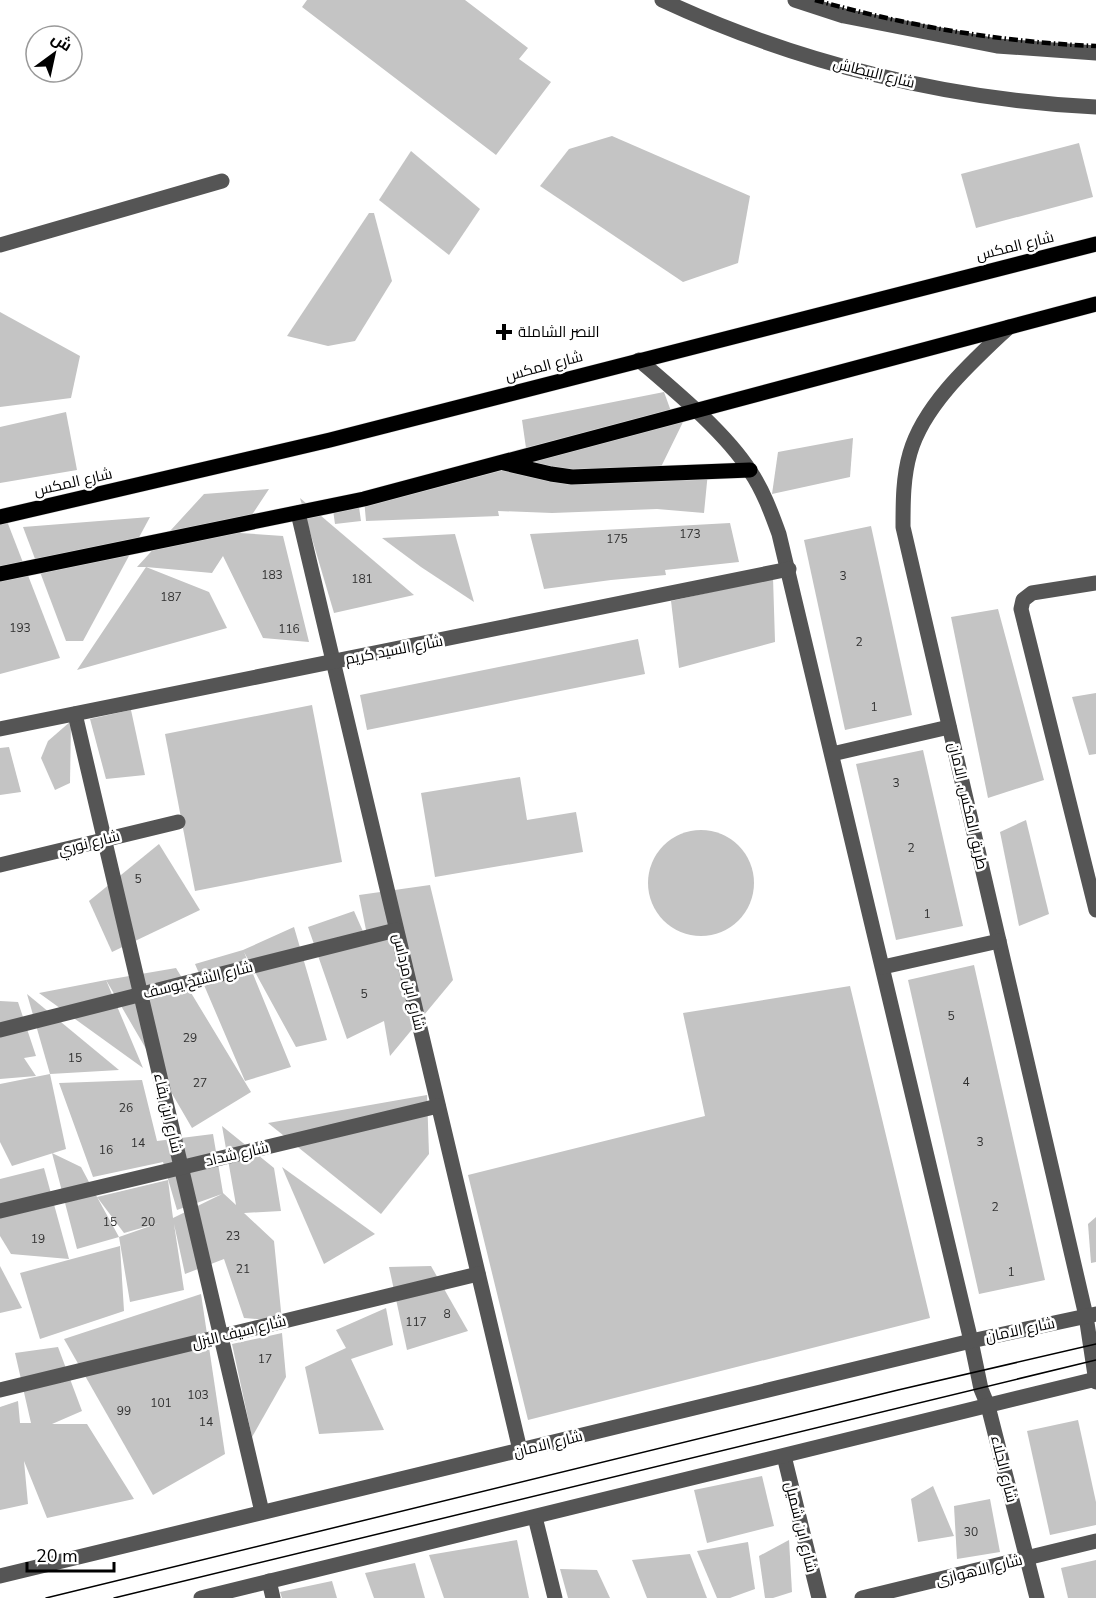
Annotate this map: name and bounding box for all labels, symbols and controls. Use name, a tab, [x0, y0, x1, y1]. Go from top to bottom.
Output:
north arrow	[24, 24, 84, 84]
text: ش	[47, 27, 76, 57]
street label: شارع البيطاش	[831, 53, 917, 94]
street label: شارع المكس	[974, 227, 1056, 266]
place label: النصر الشاملة	[518, 322, 600, 342]
marker: النصر الشاملة	[495, 323, 513, 341]
street label: شارع المكس	[503, 346, 585, 387]
street label: شارع المكس	[32, 463, 114, 502]
house number: 173	[679, 526, 701, 542]
house number: 175	[606, 531, 628, 547]
house number: 183	[261, 567, 283, 583]
house number: 3	[839, 568, 847, 584]
house number: 181	[351, 571, 373, 587]
house number: 187	[160, 589, 182, 605]
house number: 193	[9, 620, 31, 636]
house number: 116	[278, 621, 300, 637]
street label: شارع السيد كريم	[343, 631, 445, 670]
house number: 2	[855, 634, 863, 650]
house number: 1	[870, 699, 878, 715]
street label: طريق المكس, الامان	[944, 740, 992, 872]
house number: 3	[892, 775, 900, 791]
street label: شارع نوري	[56, 826, 122, 862]
house number: 2	[907, 840, 915, 856]
house number: 5	[134, 871, 142, 887]
house number: 1	[923, 906, 931, 922]
street label: شارع ابن مرداس	[387, 932, 430, 1033]
street label: شارع الشيخ يوسف	[141, 957, 255, 1004]
house number: 5	[360, 986, 368, 1002]
house number: 5	[947, 1008, 955, 1024]
house number: 29	[183, 1030, 197, 1046]
house number: 15	[68, 1050, 82, 1066]
street label: شارع ابن بقاء	[148, 1071, 187, 1155]
house number: 4	[962, 1074, 970, 1090]
house number: 27	[193, 1075, 207, 1091]
house number: 26	[119, 1100, 133, 1116]
house number: 3	[976, 1134, 984, 1150]
house number: 14	[131, 1135, 145, 1151]
street label: شارع شداد	[203, 1137, 271, 1172]
house number: 16	[99, 1142, 113, 1158]
house number: 2	[991, 1199, 999, 1215]
house number: 15	[103, 1214, 117, 1230]
house number: 20	[141, 1214, 155, 1230]
house number: 23	[226, 1228, 240, 1244]
house number: 19	[31, 1231, 45, 1247]
house number: 21	[236, 1261, 250, 1277]
house number: 1	[1007, 1264, 1015, 1280]
house number: 8	[443, 1306, 451, 1322]
street label: شارع سيف اليزل	[190, 1311, 288, 1354]
street label: شارع الامان	[983, 1313, 1057, 1348]
house number: 117	[405, 1314, 427, 1330]
house number: 17	[258, 1351, 272, 1367]
house number: 103	[187, 1387, 209, 1403]
house number: 101	[150, 1395, 172, 1411]
house number: 99	[117, 1403, 131, 1419]
house number: 14	[199, 1414, 213, 1430]
street label: شارع الامان	[511, 1426, 585, 1463]
street label: شارع الجلاء	[985, 1433, 1022, 1505]
street label: شارع ابن شميل	[779, 1480, 822, 1575]
house number: 30	[964, 1524, 978, 1540]
scale bar	[27, 1535, 114, 1573]
text: 20 m	[36, 1544, 78, 1568]
street label: شارع الاهوازى	[934, 1550, 1025, 1591]

